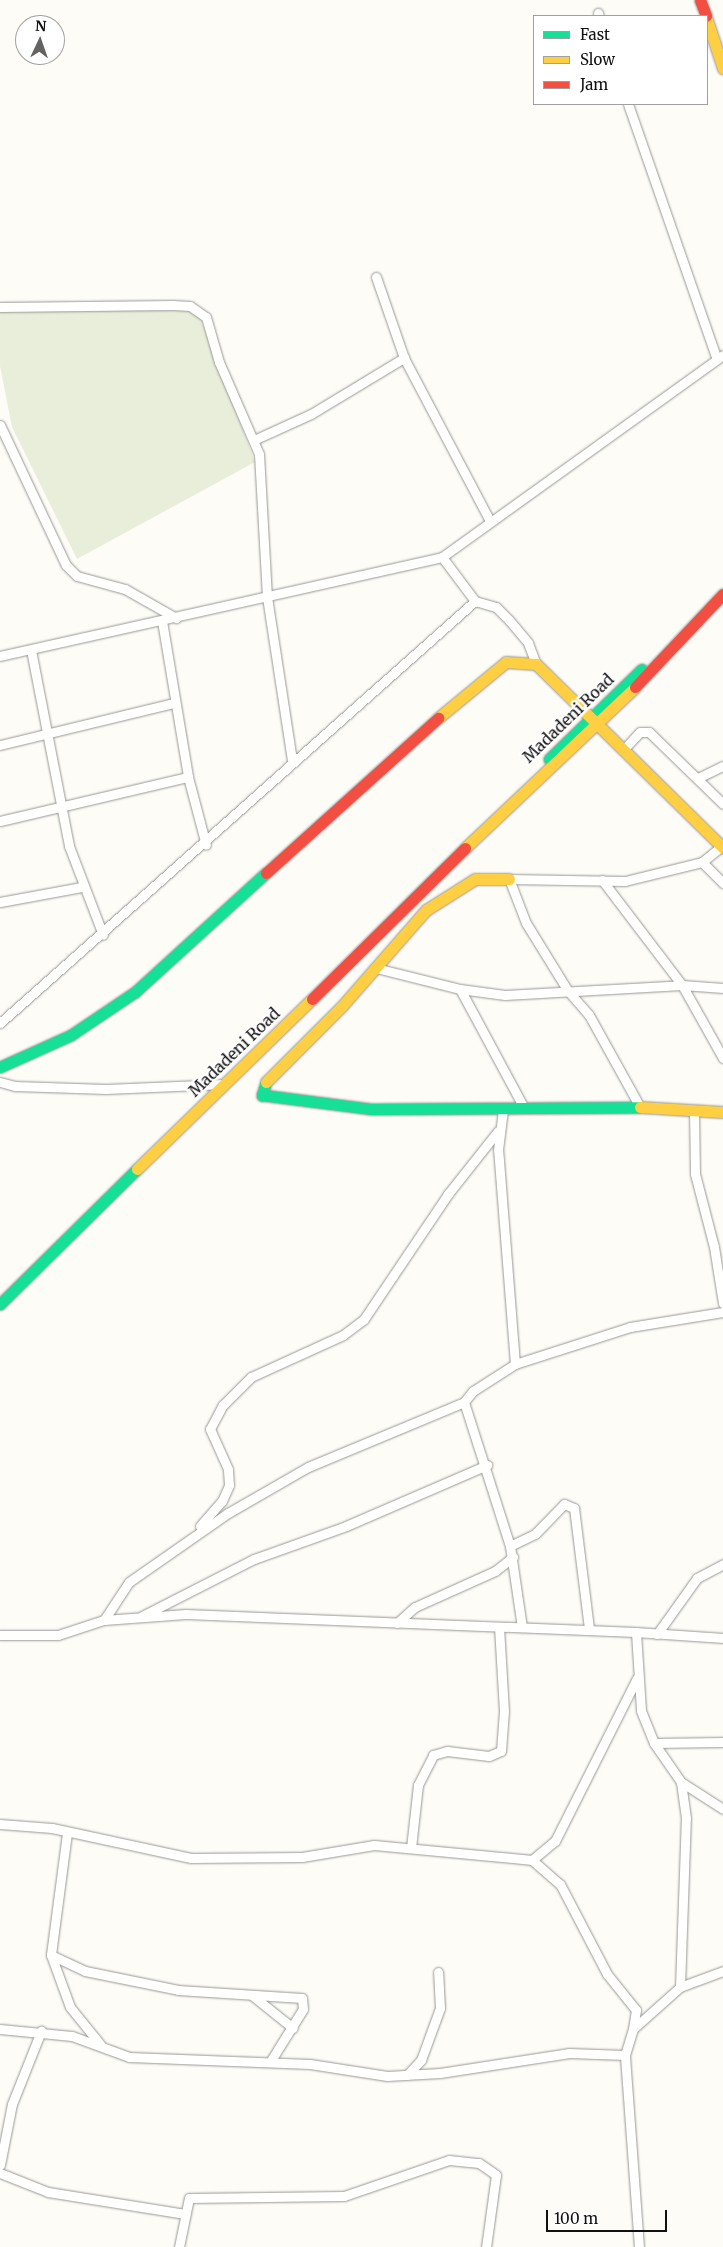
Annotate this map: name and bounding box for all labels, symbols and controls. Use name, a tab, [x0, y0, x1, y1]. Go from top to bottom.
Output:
north arrow	[15, 15, 65, 65]
legend	[533, 15, 708, 105]
text: N	[35, 17, 47, 35]
text: Fast	[580, 25, 610, 44]
text: Slow	[580, 50, 615, 69]
text: Jam	[580, 75, 608, 94]
street label: Madadeni Road	[518, 670, 618, 766]
street label: Madadeni Road	[184, 1004, 284, 1100]
scale bar	[548, 2200, 669, 2232]
text: 100 m	[554, 2209, 598, 2228]

